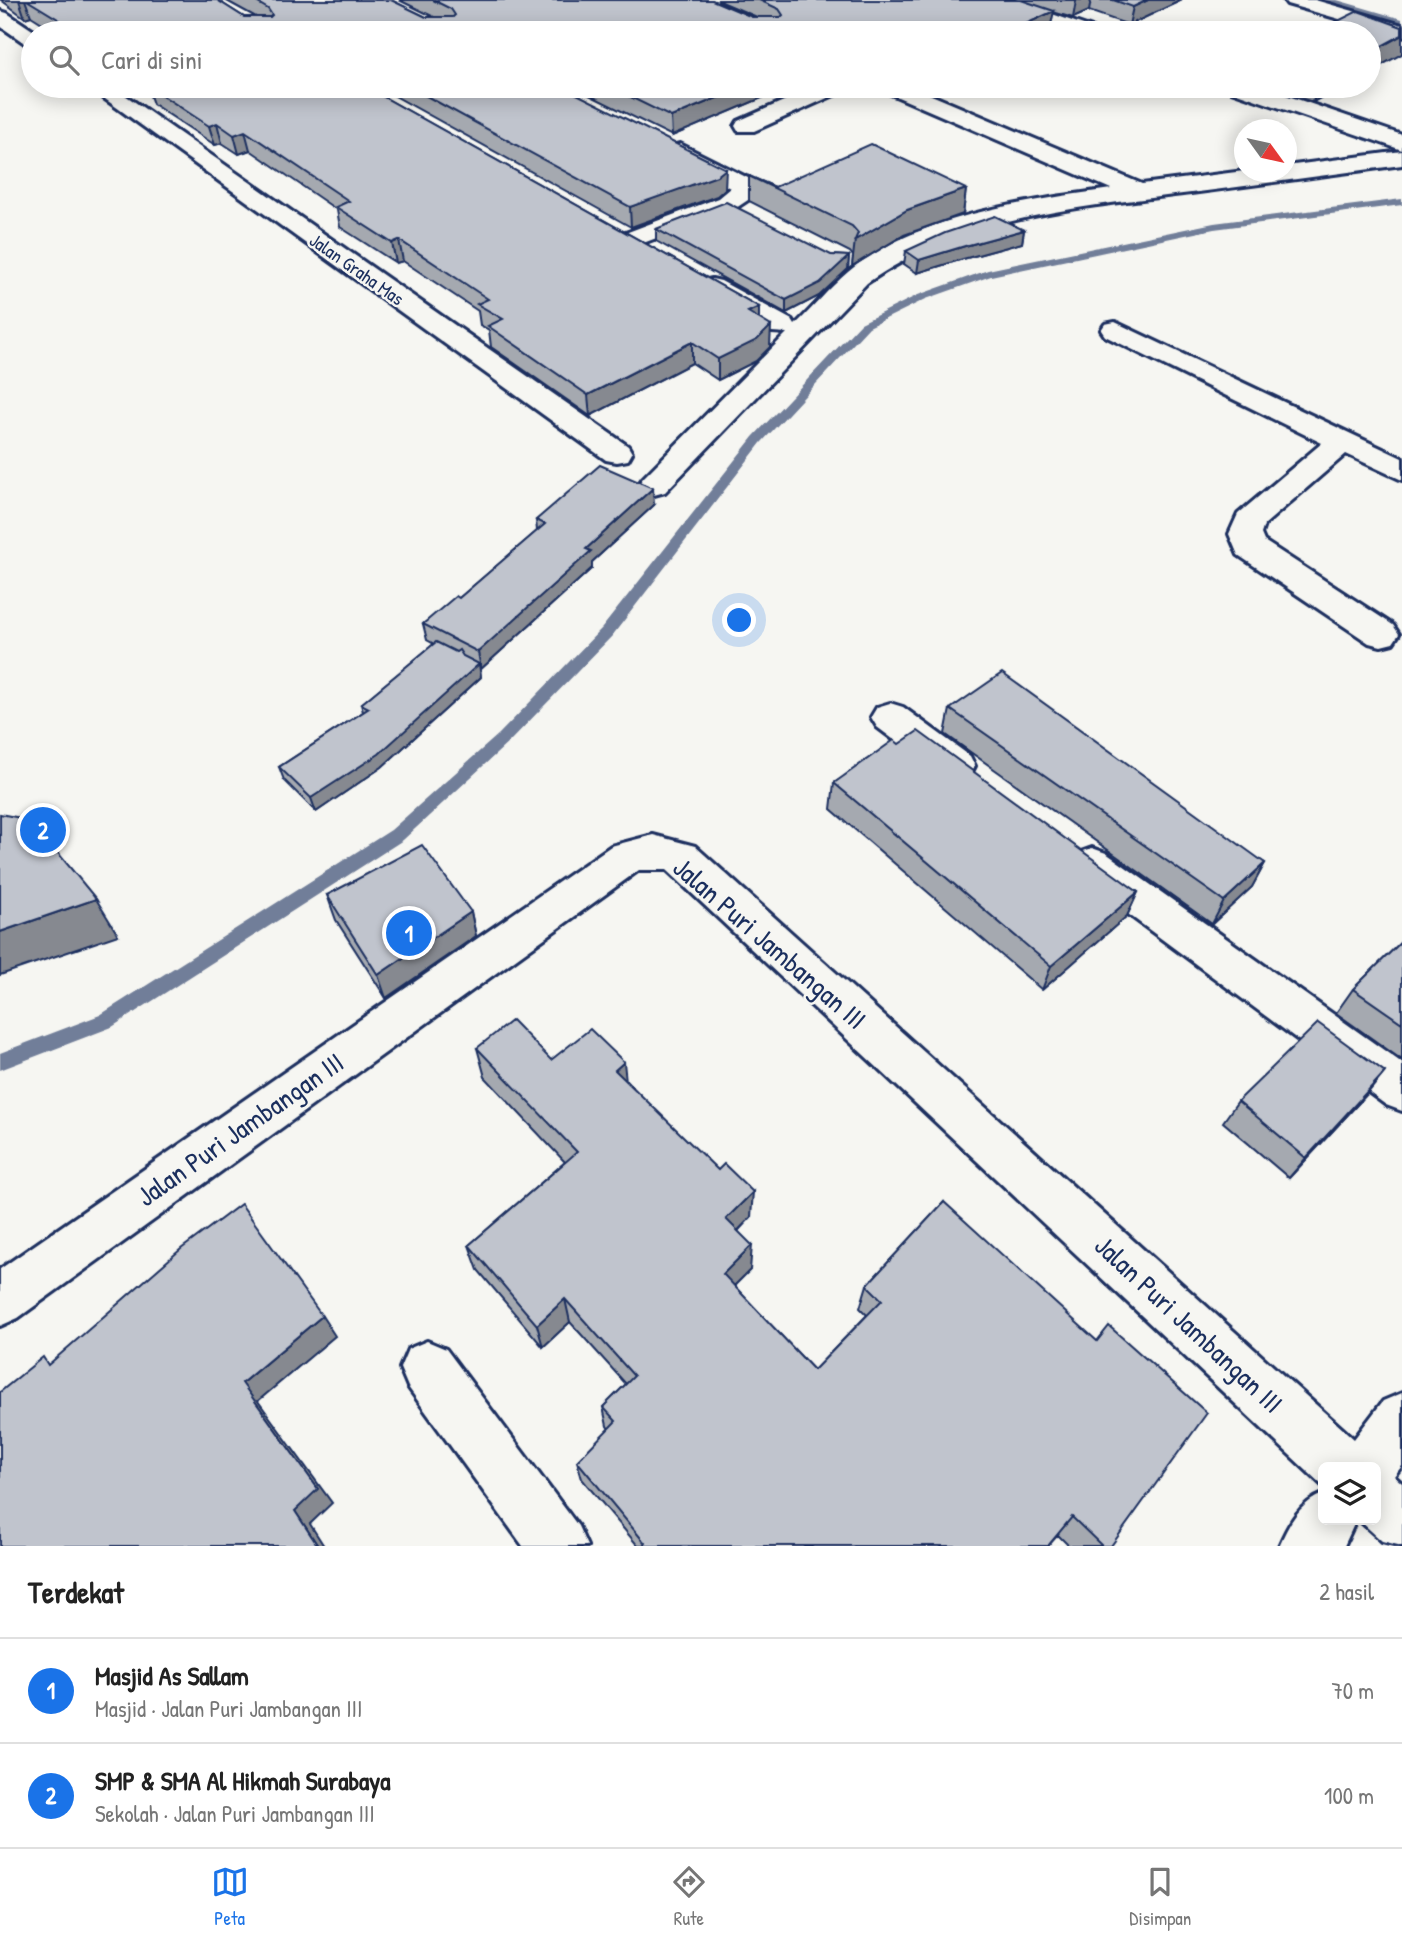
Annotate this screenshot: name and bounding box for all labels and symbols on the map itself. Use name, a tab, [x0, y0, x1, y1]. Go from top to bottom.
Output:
north arrow	[1234, 119, 1297, 182]
street label: Jalan Graha Mas	[305, 227, 409, 311]
your location	[722, 603, 756, 637]
pin: 2	[20, 804, 66, 856]
street label: Jalan Puri Jambangan III	[665, 848, 875, 1038]
pin: 1	[386, 907, 432, 959]
street label: Jalan Puri Jambangan III	[129, 1043, 351, 1215]
street label: Jalan Puri Jambangan III	[1087, 1227, 1291, 1421]

